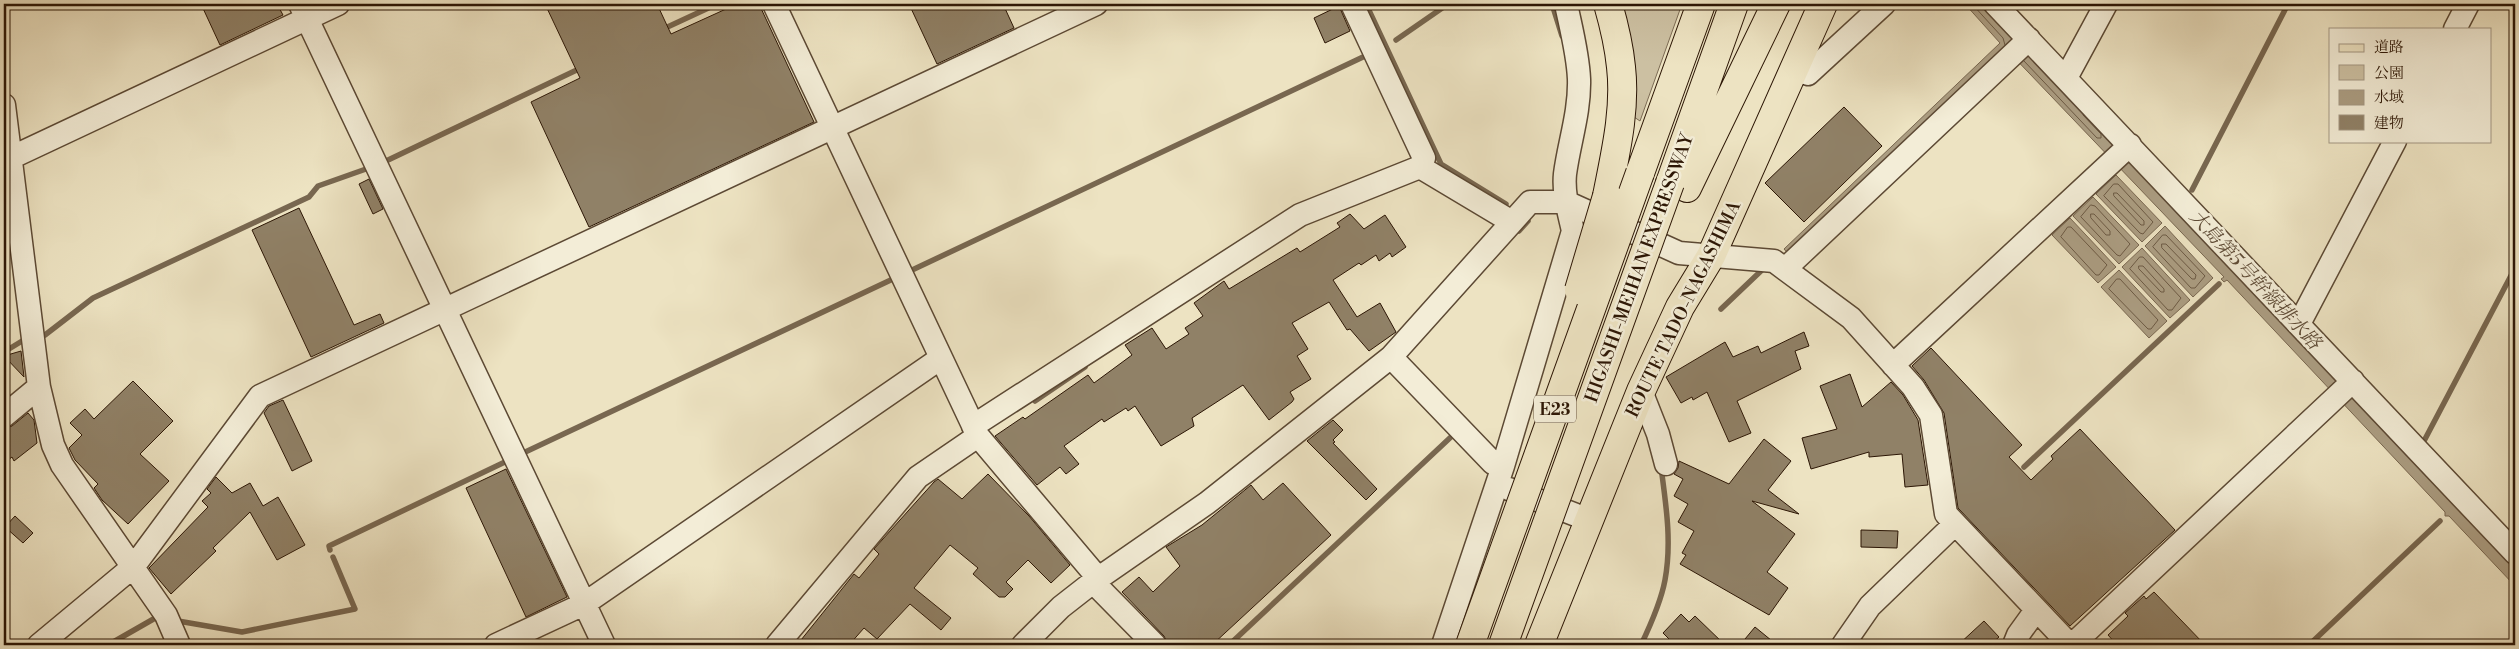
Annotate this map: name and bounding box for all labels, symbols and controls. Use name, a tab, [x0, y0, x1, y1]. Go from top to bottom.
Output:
legend	[2329, 28, 2492, 142]
text: 道路	[2374, 38, 2404, 57]
text: 公園	[2374, 64, 2404, 83]
text: 水域	[2374, 88, 2404, 107]
text: 建物	[2374, 114, 2404, 133]
street label: HIGASHI-MEIHAN EXPRESSWAY	[1580, 129, 1699, 406]
street label: ROUTE TADO-NAGASHIMA	[1621, 197, 1746, 421]
water label: 大島第5号幹線排水路	[2184, 205, 2327, 356]
road number: E23	[1534, 396, 1576, 422]

